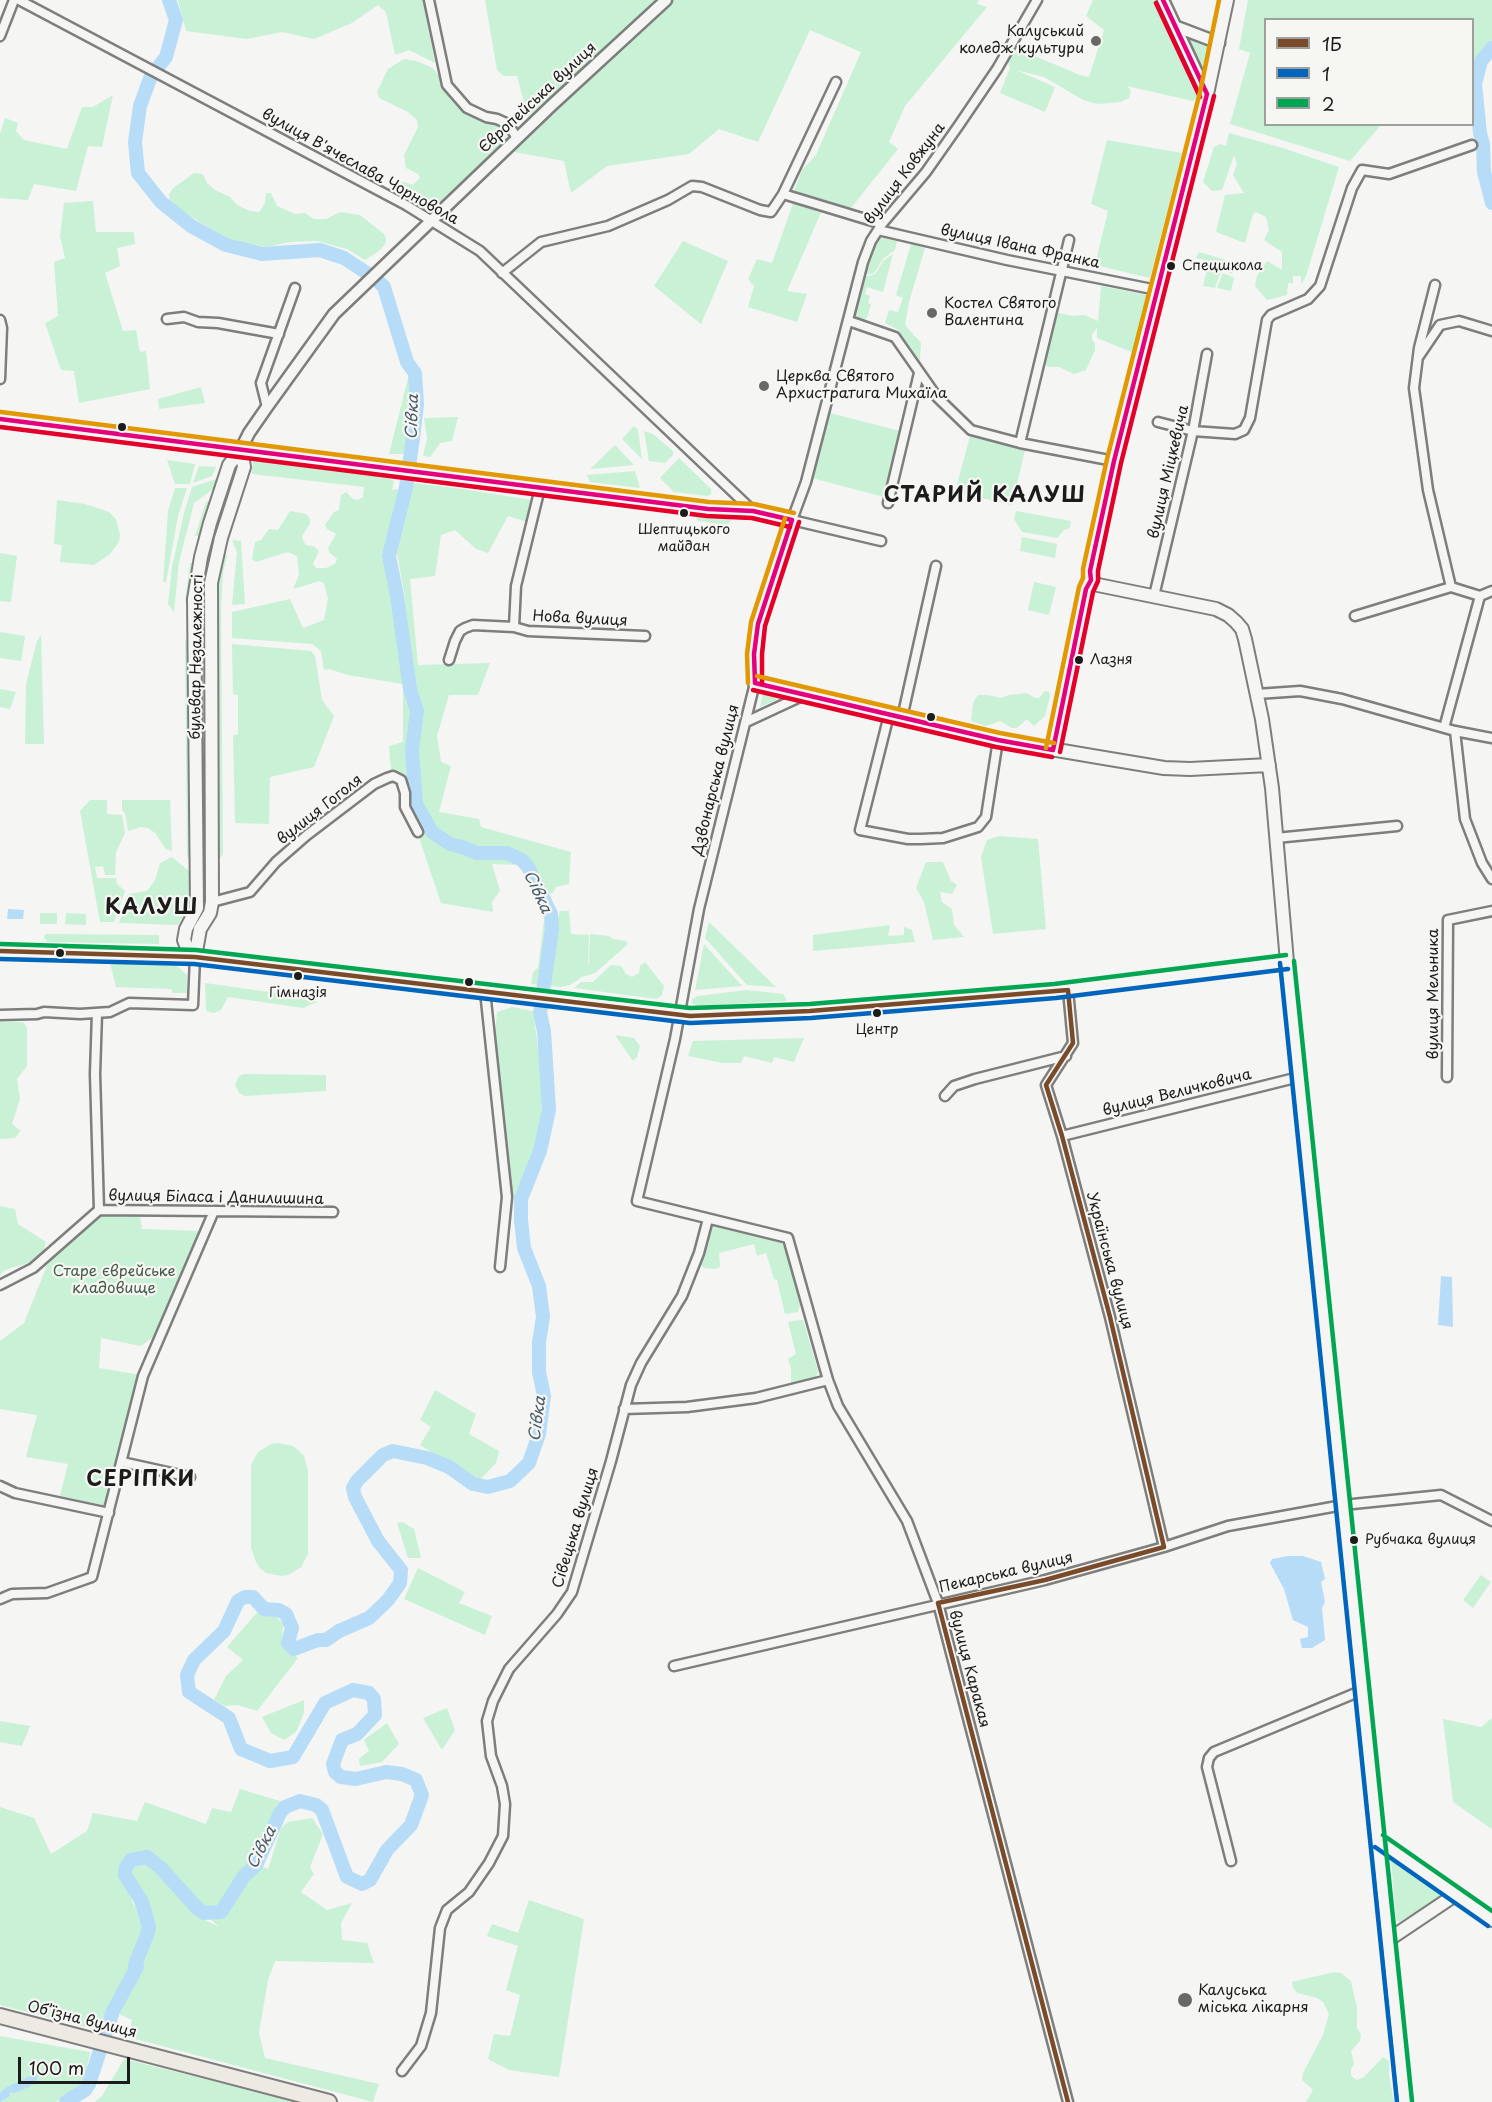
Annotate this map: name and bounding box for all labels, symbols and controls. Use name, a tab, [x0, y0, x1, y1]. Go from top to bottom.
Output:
legend	[1264, 18, 1474, 126]
place label: Калуський коледж культури	[959, 23, 1084, 58]
text: 1Б	[1322, 30, 1342, 57]
marker: Калуський коледж культури	[1089, 34, 1103, 48]
street label: Європейська вулиця	[476, 39, 600, 157]
text: 1	[1322, 60, 1330, 87]
text: 2	[1322, 90, 1335, 117]
street label: вулиця В'ячеслава Чорновола	[259, 105, 461, 229]
street label: вулиця Ковжуна	[861, 119, 949, 229]
street label: вулиця Івана Франка	[939, 221, 1101, 273]
place label: Спецшкола	[1182, 258, 1262, 274]
marker: Спецшкола	[1165, 260, 1177, 272]
place label: Костел Святого Валентина	[944, 295, 1056, 330]
marker: Костел Святого Валентина	[925, 306, 939, 320]
place label: Церква Святого Архистратига Михаїла	[776, 368, 947, 403]
marker: Церква Святого Архистратига Михаїла	[757, 379, 771, 393]
water label: Сівка	[403, 394, 423, 440]
street label: вулиця Міцкевича	[1145, 403, 1193, 541]
unlabelled marker	[116, 421, 128, 433]
district label: СТАРИЙ КАЛУШ	[885, 483, 1085, 509]
marker: Шептицького майдан	[678, 507, 690, 519]
place label: Шептицького майдан	[638, 522, 730, 554]
street label: бульвар Незалежності	[187, 574, 207, 740]
street label: Нова вулиця	[532, 608, 628, 630]
place label: Лазня	[1090, 652, 1133, 668]
marker: Лазня	[1073, 654, 1085, 666]
street label: Дзвонарська вулиця	[689, 703, 743, 857]
unlabelled marker	[925, 711, 937, 723]
street label: вулиця Гоголя	[274, 771, 366, 849]
water label: Сівка	[519, 867, 555, 917]
district label: КАЛУШ	[106, 895, 198, 921]
street label: вулиця Мельника	[1425, 928, 1443, 1060]
unlabelled marker	[54, 947, 66, 959]
marker: Гімназія	[292, 970, 304, 982]
unlabelled marker	[463, 976, 475, 988]
place label: Гімназія	[269, 985, 327, 1001]
marker: Центр	[871, 1007, 883, 1019]
place label: Центр	[856, 1022, 898, 1038]
street label: вулиця Величковича	[1101, 1066, 1253, 1120]
street label: вулиця Біласа і Данилишина	[108, 1187, 324, 1209]
street label: Українська вулиця	[1082, 1190, 1136, 1332]
park label: Старе єврейське кладовище	[53, 1263, 175, 1298]
water label: Сівка	[525, 1395, 551, 1443]
street label: Сівецька вулиця	[549, 1466, 603, 1590]
district label: СЕРІПКИ	[87, 1467, 195, 1493]
place label: Рубчака вулиця	[1365, 1532, 1476, 1548]
marker: Рубчака вулиця	[1348, 1534, 1360, 1546]
street label: Пекарська вулиця	[937, 1549, 1075, 1597]
street label: вулиця Каракая	[945, 1608, 993, 1730]
water label: Сівка	[243, 1824, 281, 1872]
place label: Калуська міська лікарня	[1198, 1982, 1309, 2017]
marker: Калуська міська лікарня	[1176, 1991, 1194, 2009]
street label: Обʼїзна вулиця	[25, 1998, 139, 2042]
scale bar	[21, 2045, 134, 2083]
text: 100 m	[29, 2054, 84, 2081]

